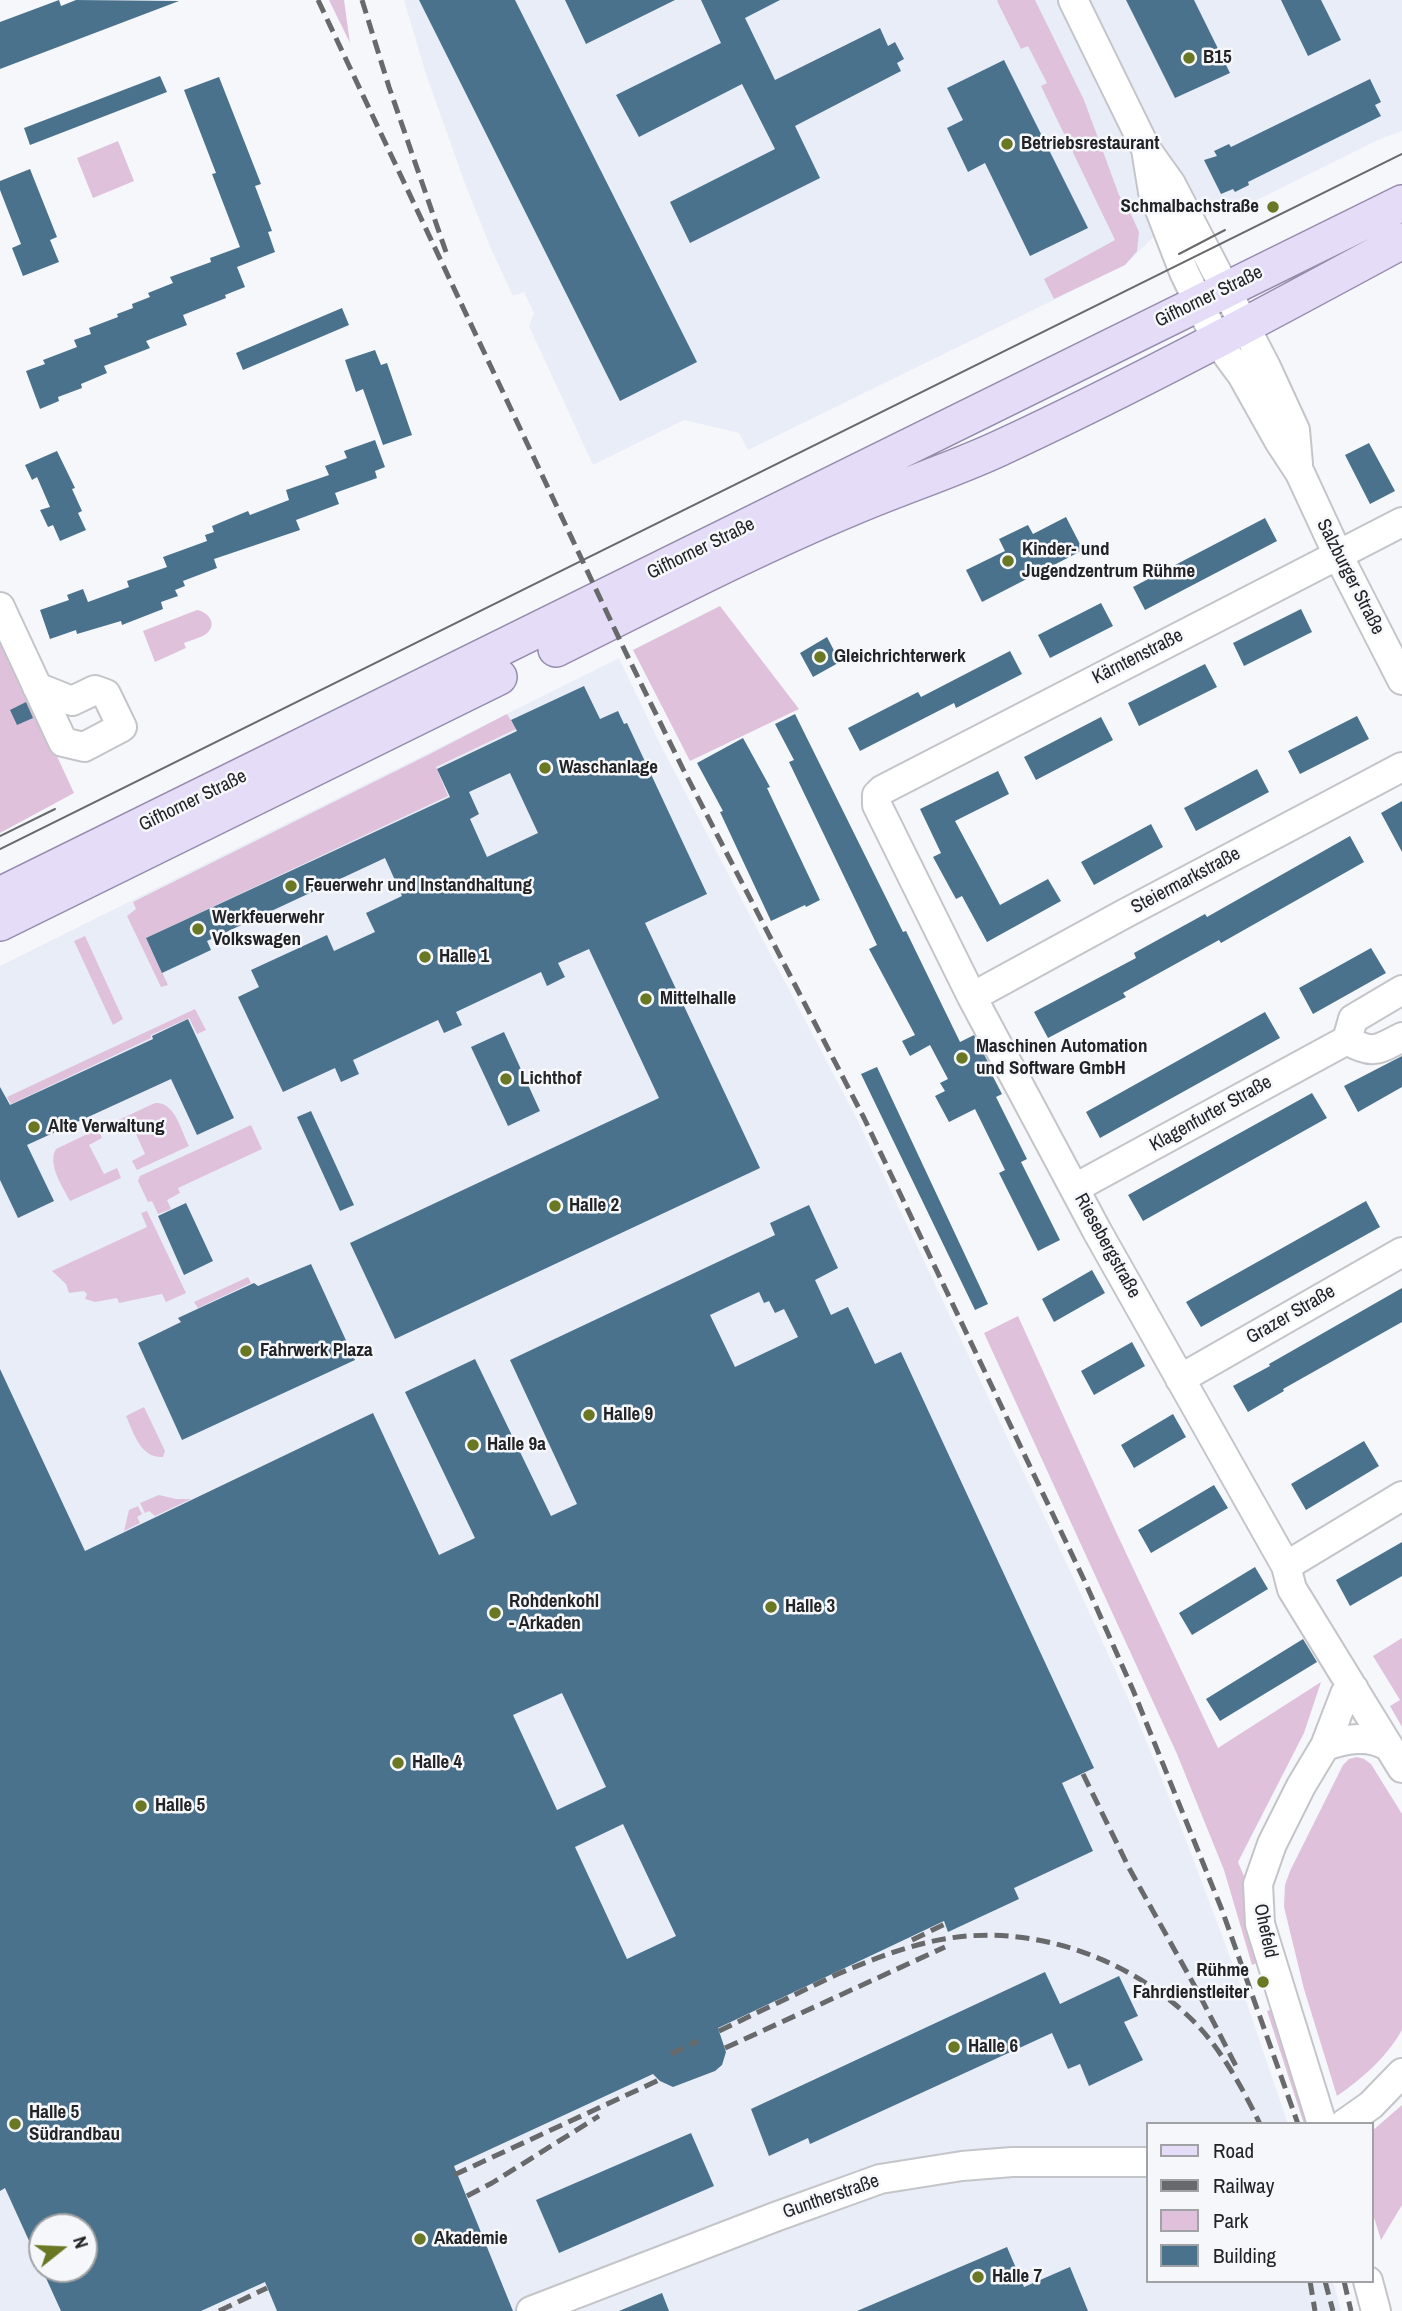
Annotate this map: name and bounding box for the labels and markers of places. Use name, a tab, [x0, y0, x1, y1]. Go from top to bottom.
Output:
place label: B15	[1203, 47, 1232, 69]
marker: B15	[1181, 50, 1197, 66]
place label: Betriebsrestaurant	[1021, 133, 1160, 155]
marker: Betriebsrestaurant	[999, 136, 1015, 152]
place label: Schmalbachstraße	[1120, 196, 1259, 218]
marker: Schmalbachstraße	[1265, 199, 1281, 215]
place label: Kinder- und Jugendzentrum Rühme	[1022, 539, 1195, 583]
marker: Kinder- und Jugendzentrum Rühme	[1000, 553, 1016, 569]
place label: Gleichrichterwerk	[834, 646, 966, 668]
marker: Gleichrichterwerk	[812, 649, 828, 665]
place label: Waschanlage	[559, 757, 658, 779]
marker: Waschanlage	[537, 760, 553, 776]
place label: Feuerwehr und Instandhaltung	[305, 875, 532, 897]
marker: Feuerwehr und Instandhaltung	[283, 878, 299, 894]
place label: Werkfeuerwehr Volkswagen	[212, 907, 324, 951]
marker: Werkfeuerwehr Volkswagen	[190, 921, 206, 937]
place label: Halle 1	[439, 946, 489, 968]
marker: Halle 1	[417, 949, 433, 965]
place label: Mittelhalle	[660, 988, 736, 1010]
marker: Mittelhalle	[638, 991, 654, 1007]
place label: Maschinen Automation und Software GmbH	[976, 1036, 1147, 1080]
marker: Maschinen Automation und Software GmbH	[954, 1050, 970, 1066]
place label: Lichthof	[520, 1068, 581, 1090]
marker: Lichthof	[498, 1071, 514, 1087]
place label: Alte Verwaltung	[48, 1116, 165, 1138]
marker: Alte Verwaltung	[26, 1119, 42, 1135]
place label: Halle 2	[569, 1195, 619, 1217]
marker: Halle 2	[547, 1198, 563, 1214]
place label: Fahrwerk Plaza	[260, 1340, 373, 1362]
marker: Fahrwerk Plaza	[238, 1343, 254, 1359]
place label: Halle 9	[603, 1404, 653, 1426]
marker: Halle 9	[581, 1407, 597, 1423]
place label: Halle 9a	[487, 1434, 546, 1456]
marker: Halle 9a	[465, 1437, 481, 1453]
place label: Rohdenkohl - Arkaden	[509, 1591, 599, 1635]
place label: Halle 3	[785, 1596, 835, 1618]
marker: Halle 3	[763, 1599, 779, 1615]
marker: Rohdenkohl - Arkaden	[487, 1605, 503, 1621]
place label: Halle 4	[412, 1752, 462, 1774]
marker: Halle 4	[390, 1755, 406, 1771]
place label: Halle 5	[155, 1795, 205, 1817]
marker: Halle 5	[133, 1798, 149, 1814]
place label: Rühme Fahrdienstleiter	[1133, 1960, 1249, 2004]
marker: Rühme Fahrdienstleiter	[1255, 1974, 1271, 1990]
place label: Halle 6	[968, 2036, 1018, 2058]
marker: Halle 6	[946, 2039, 962, 2055]
place label: Halle 5 Südrandbau	[29, 2102, 120, 2146]
marker: Halle 5 Südrandbau	[7, 2116, 23, 2132]
place label: Akademie	[434, 2228, 508, 2250]
marker: Akademie	[412, 2231, 428, 2247]
place label: Halle 7	[992, 2266, 1042, 2288]
marker: Halle 7	[970, 2269, 986, 2285]

